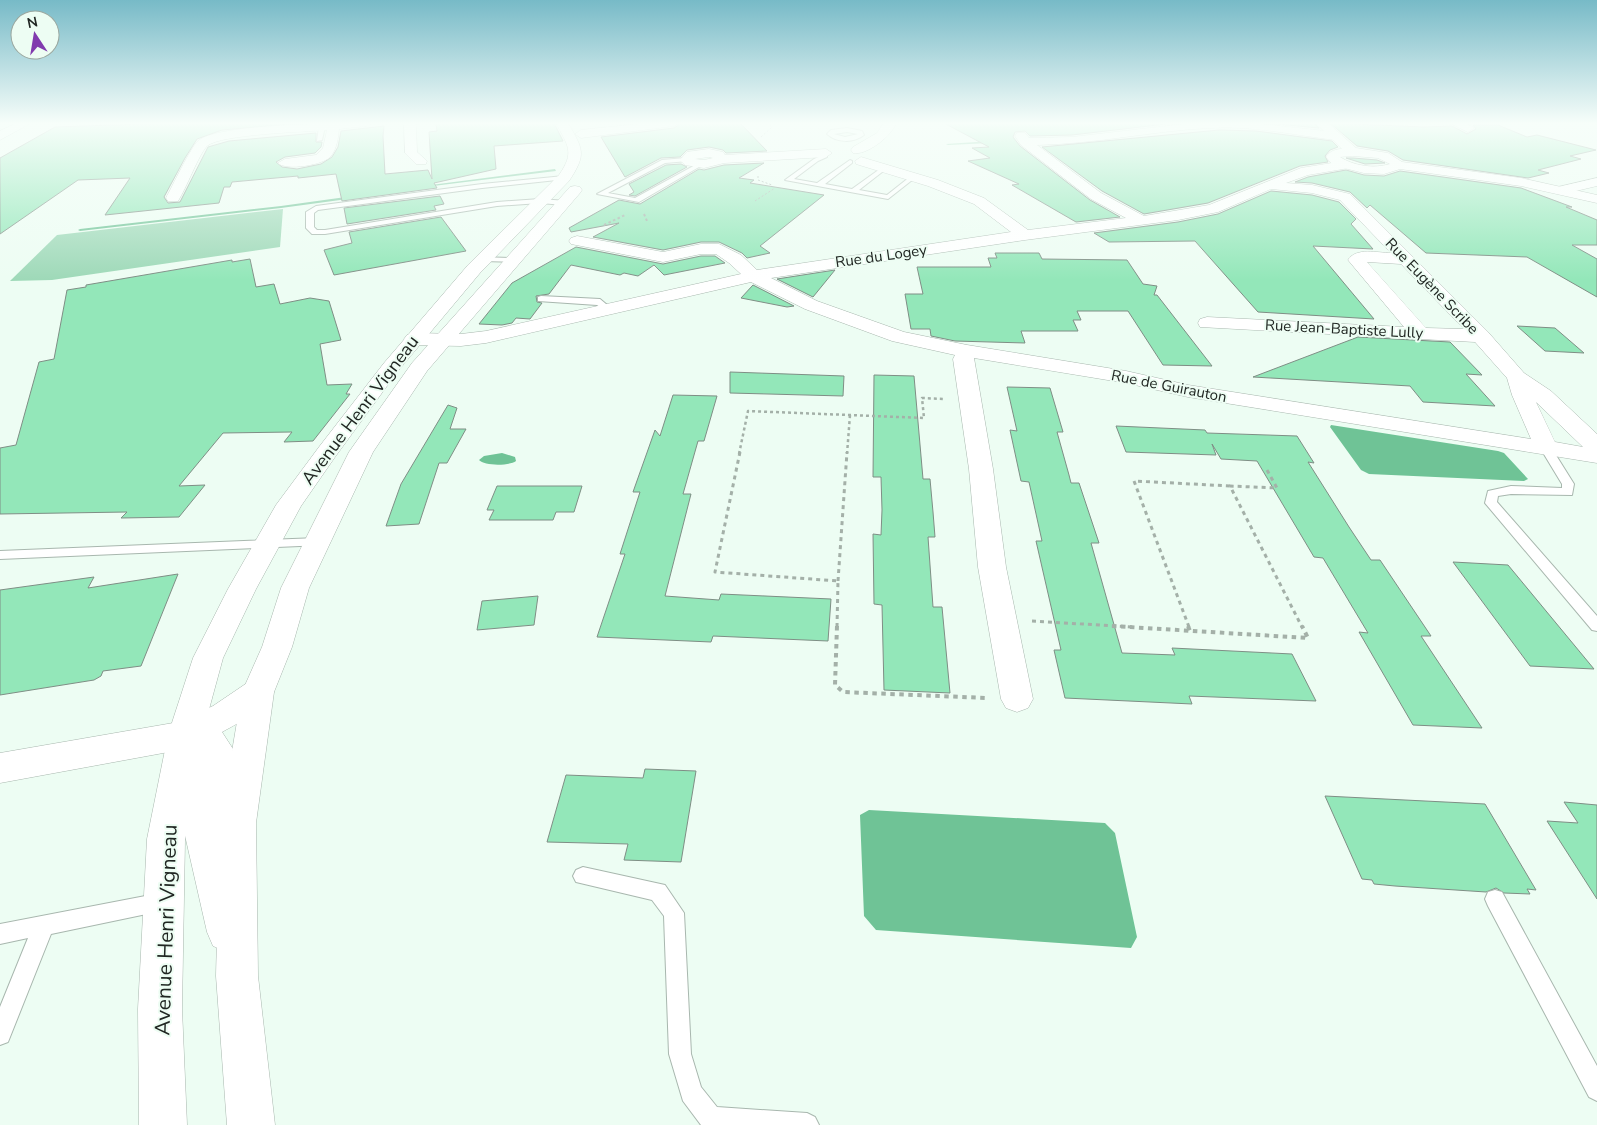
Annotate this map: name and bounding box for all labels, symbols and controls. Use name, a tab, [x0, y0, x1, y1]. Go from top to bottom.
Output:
north arrow	[10, 10, 60, 60]
text: N	[25, 12, 40, 33]
street label: Rue Eugène Scribe	[1381, 234, 1483, 338]
street label: Rue du Logey	[834, 240, 928, 272]
street label: Rue Jean-Baptiste Lully	[1264, 315, 1424, 343]
street label: Avenue Henri Vigneau	[296, 330, 424, 490]
street label: Rue de Guirauton	[1109, 365, 1229, 407]
street label: Avenue Henri Vigneau	[148, 824, 184, 1036]

